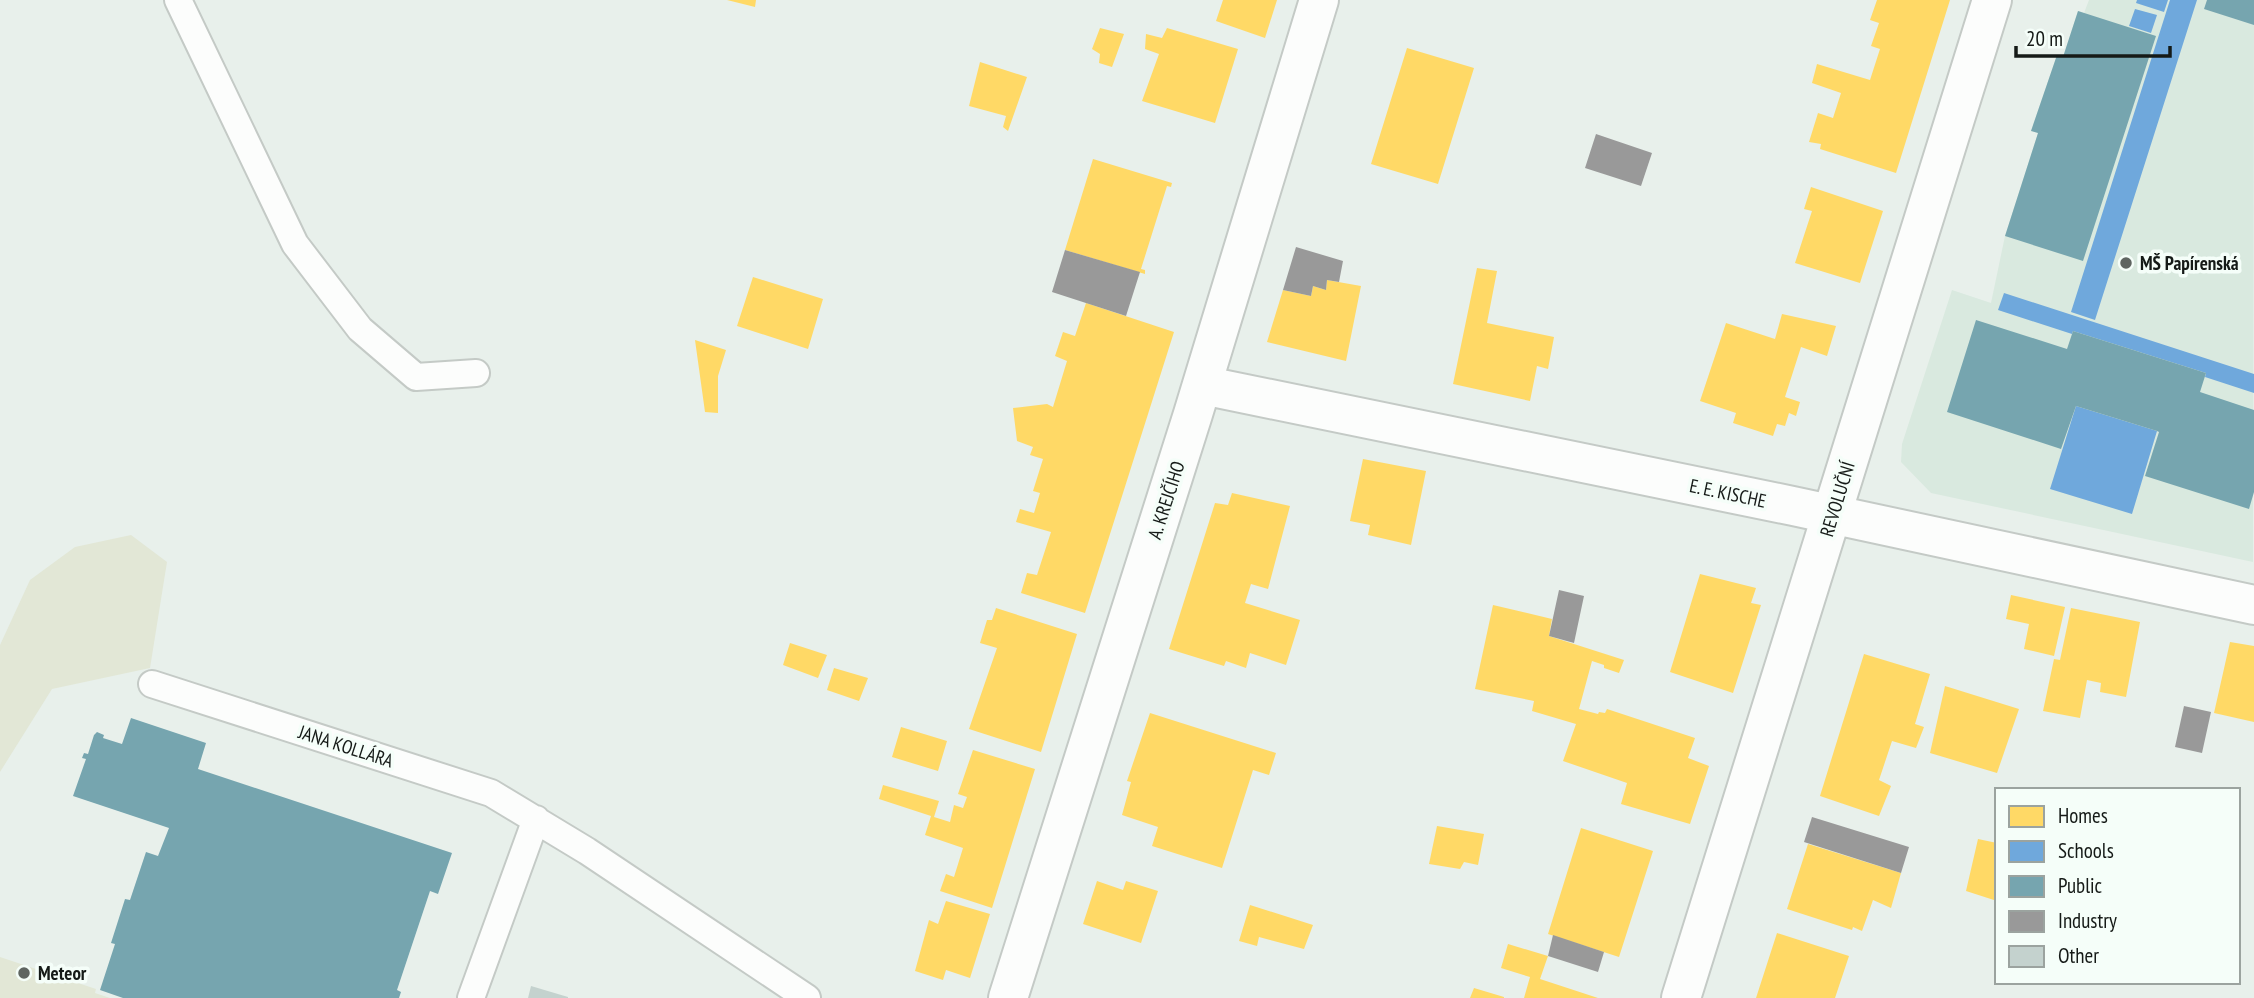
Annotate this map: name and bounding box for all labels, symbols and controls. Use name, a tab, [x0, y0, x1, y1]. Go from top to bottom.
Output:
scale bar	[2016, 14, 2170, 58]
text: 20 m	[2026, 25, 2063, 52]
place label: MŠ Papírenská	[2140, 251, 2239, 275]
marker: MŠ Papírenská	[2118, 255, 2134, 271]
street label: A. KREJČÍHO	[1142, 458, 1190, 542]
street label: REVOLUČNÍ	[1814, 458, 1860, 539]
street label: E. E. KISCHE	[1688, 473, 1768, 513]
street label: JANA KOLLÁRA	[295, 719, 396, 773]
legend	[1995, 788, 2240, 984]
text: Homes	[2058, 802, 2108, 829]
text: Schools	[2058, 837, 2114, 864]
text: Public	[2058, 872, 2103, 899]
text: Industry	[2058, 907, 2117, 934]
text: Other	[2058, 942, 2099, 969]
place label: Meteor	[38, 961, 87, 985]
marker: Meteor	[16, 965, 32, 981]

